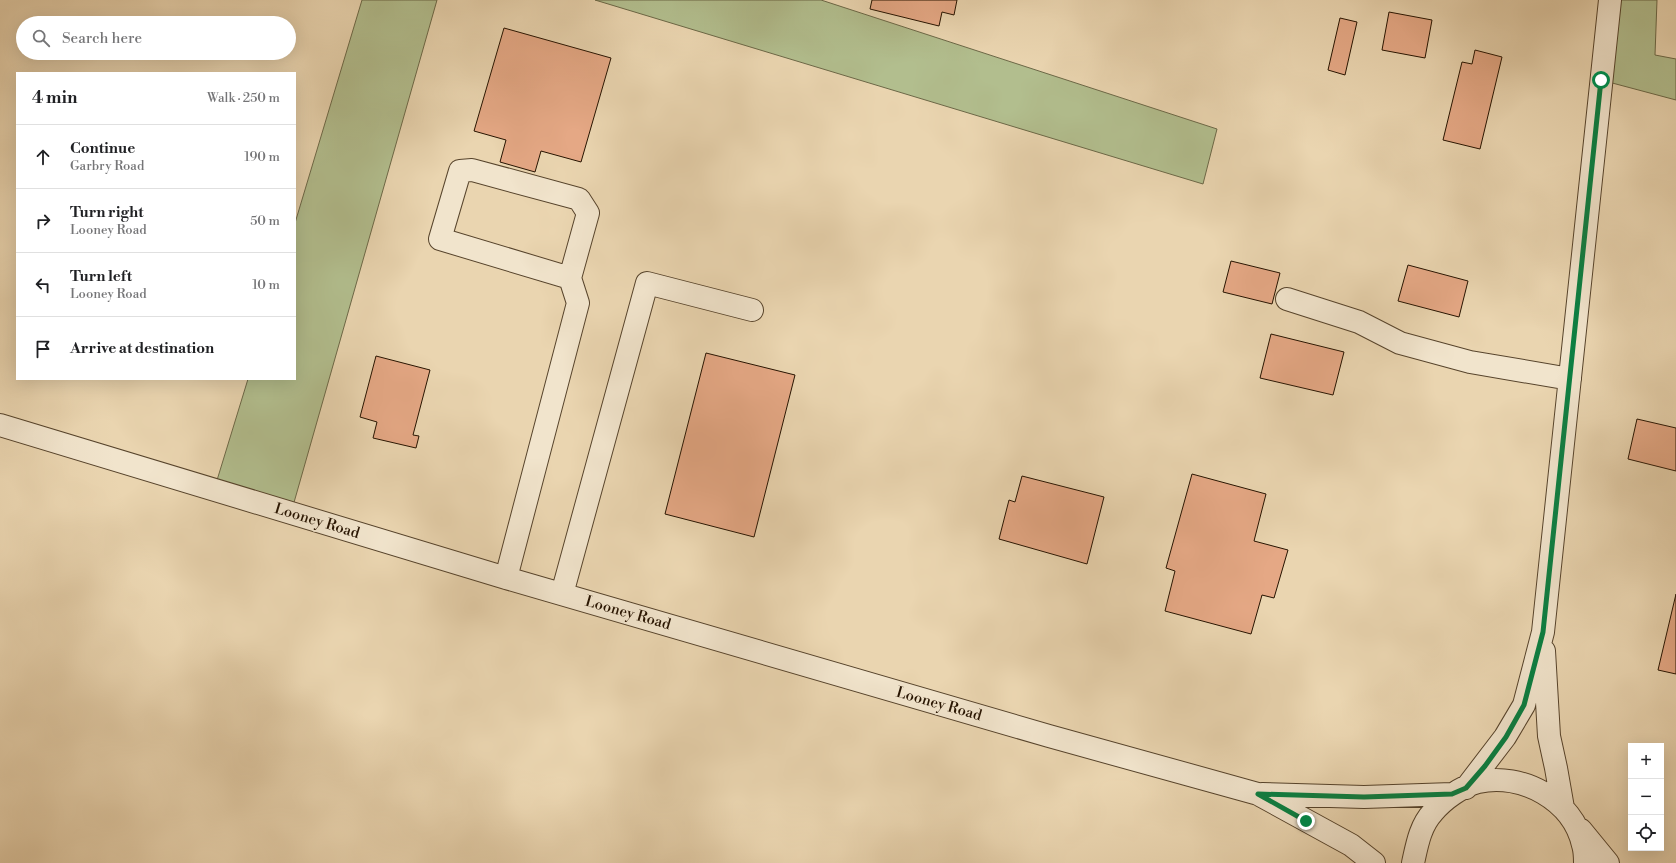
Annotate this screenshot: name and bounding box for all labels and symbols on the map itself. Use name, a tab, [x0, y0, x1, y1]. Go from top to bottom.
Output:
route start	[1592, 71, 1610, 89]
street label: Looney Road	[272, 499, 363, 543]
street label: Looney Road	[583, 592, 674, 634]
street label: Looney Road	[894, 683, 985, 725]
route end	[1297, 812, 1315, 830]

